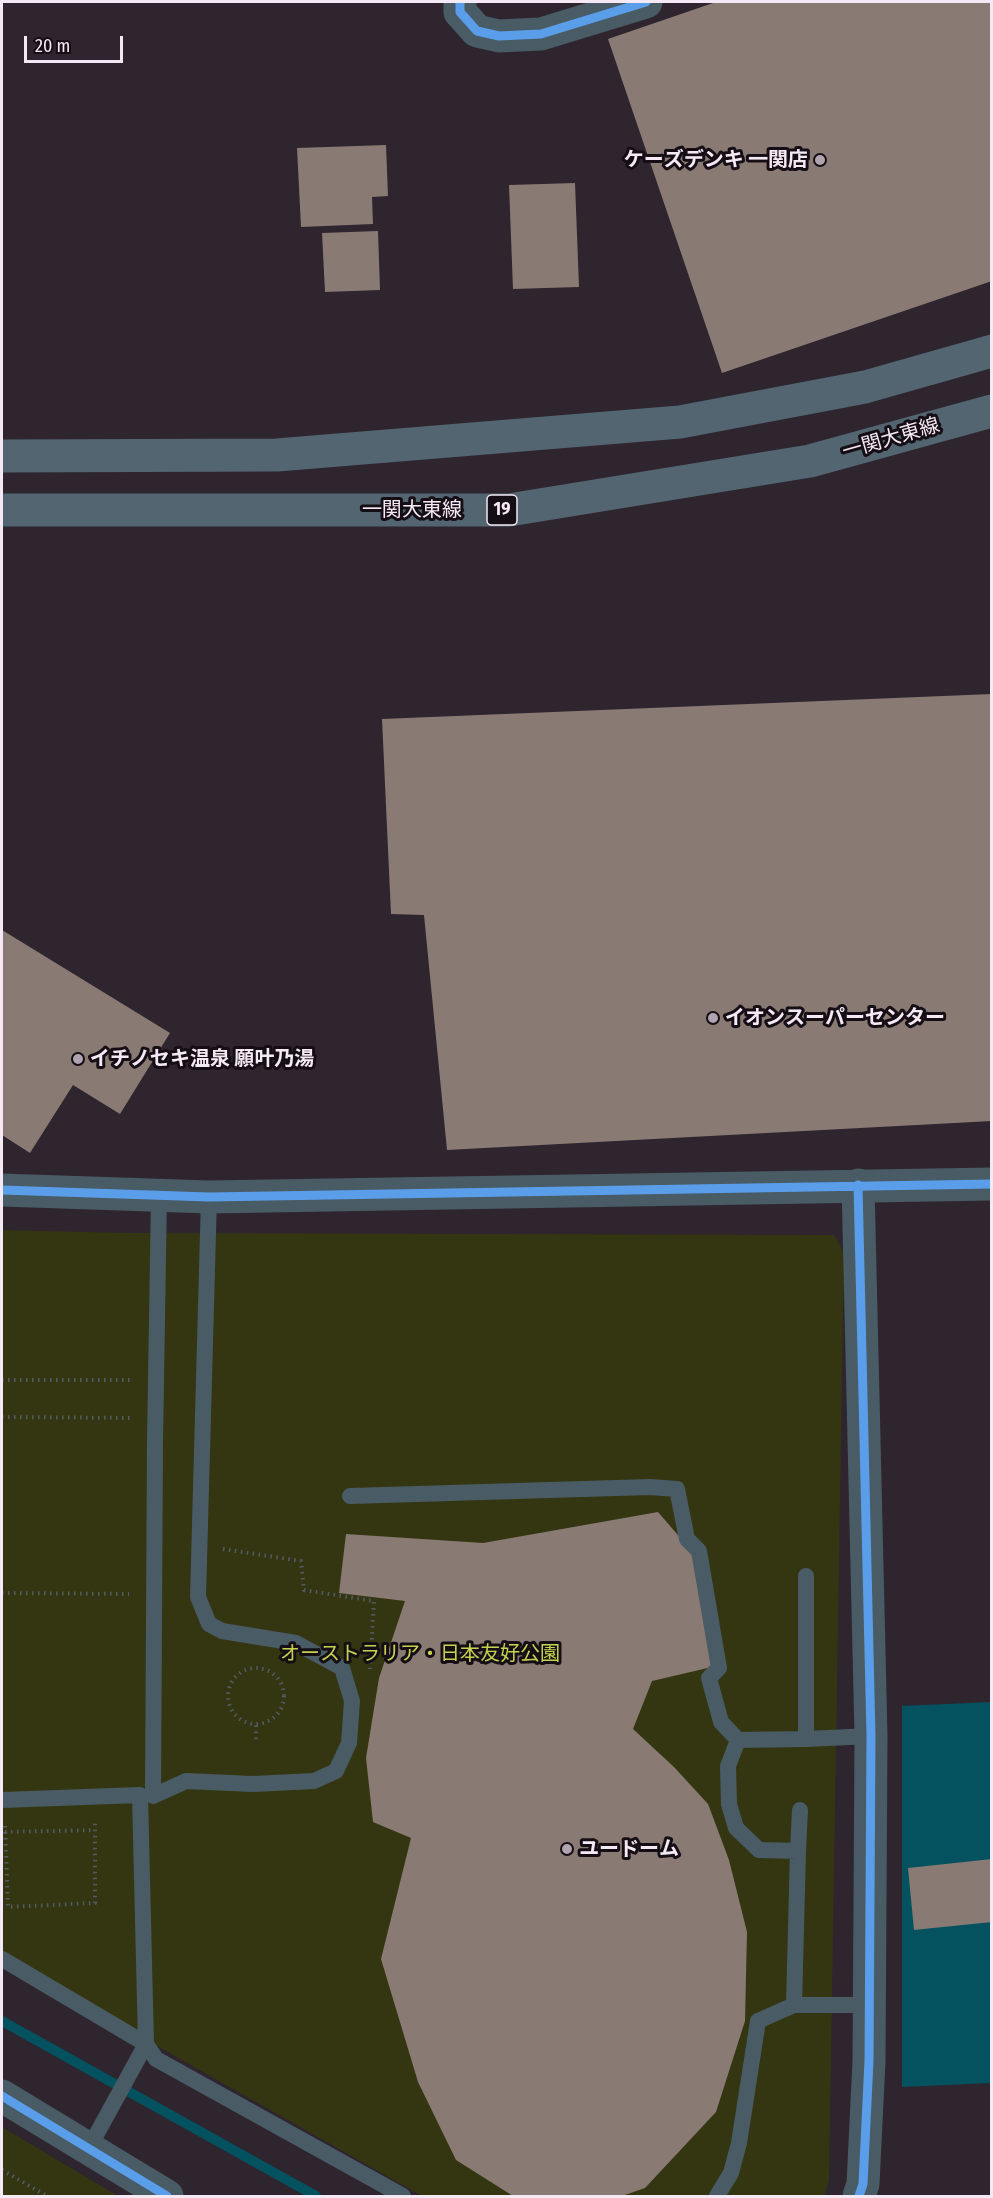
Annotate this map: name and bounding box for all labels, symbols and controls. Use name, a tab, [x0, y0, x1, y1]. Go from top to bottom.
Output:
scale bar	[27, 24, 126, 62]
text: 20 m	[35, 35, 70, 57]
place label: ケーズデンキ 一関店	[624, 148, 808, 172]
marker: ケーズデンキ 一関店	[813, 153, 827, 167]
street label: 一関大東線	[840, 414, 942, 464]
road number: 19	[487, 495, 517, 525]
street label: 一関大東線	[362, 498, 462, 522]
place label: イオンスーパーセンター	[725, 1006, 945, 1030]
marker: イオンスーパーセンター	[706, 1011, 720, 1025]
place label: イチノセキ温泉 願叶乃湯	[90, 1047, 314, 1071]
marker: イチノセキ温泉 願叶乃湯	[71, 1052, 85, 1066]
park label: オーストラリア・日本友好公園	[280, 1642, 560, 1666]
place label: ユードーム	[579, 1837, 679, 1861]
marker: ユードーム	[560, 1842, 574, 1856]

